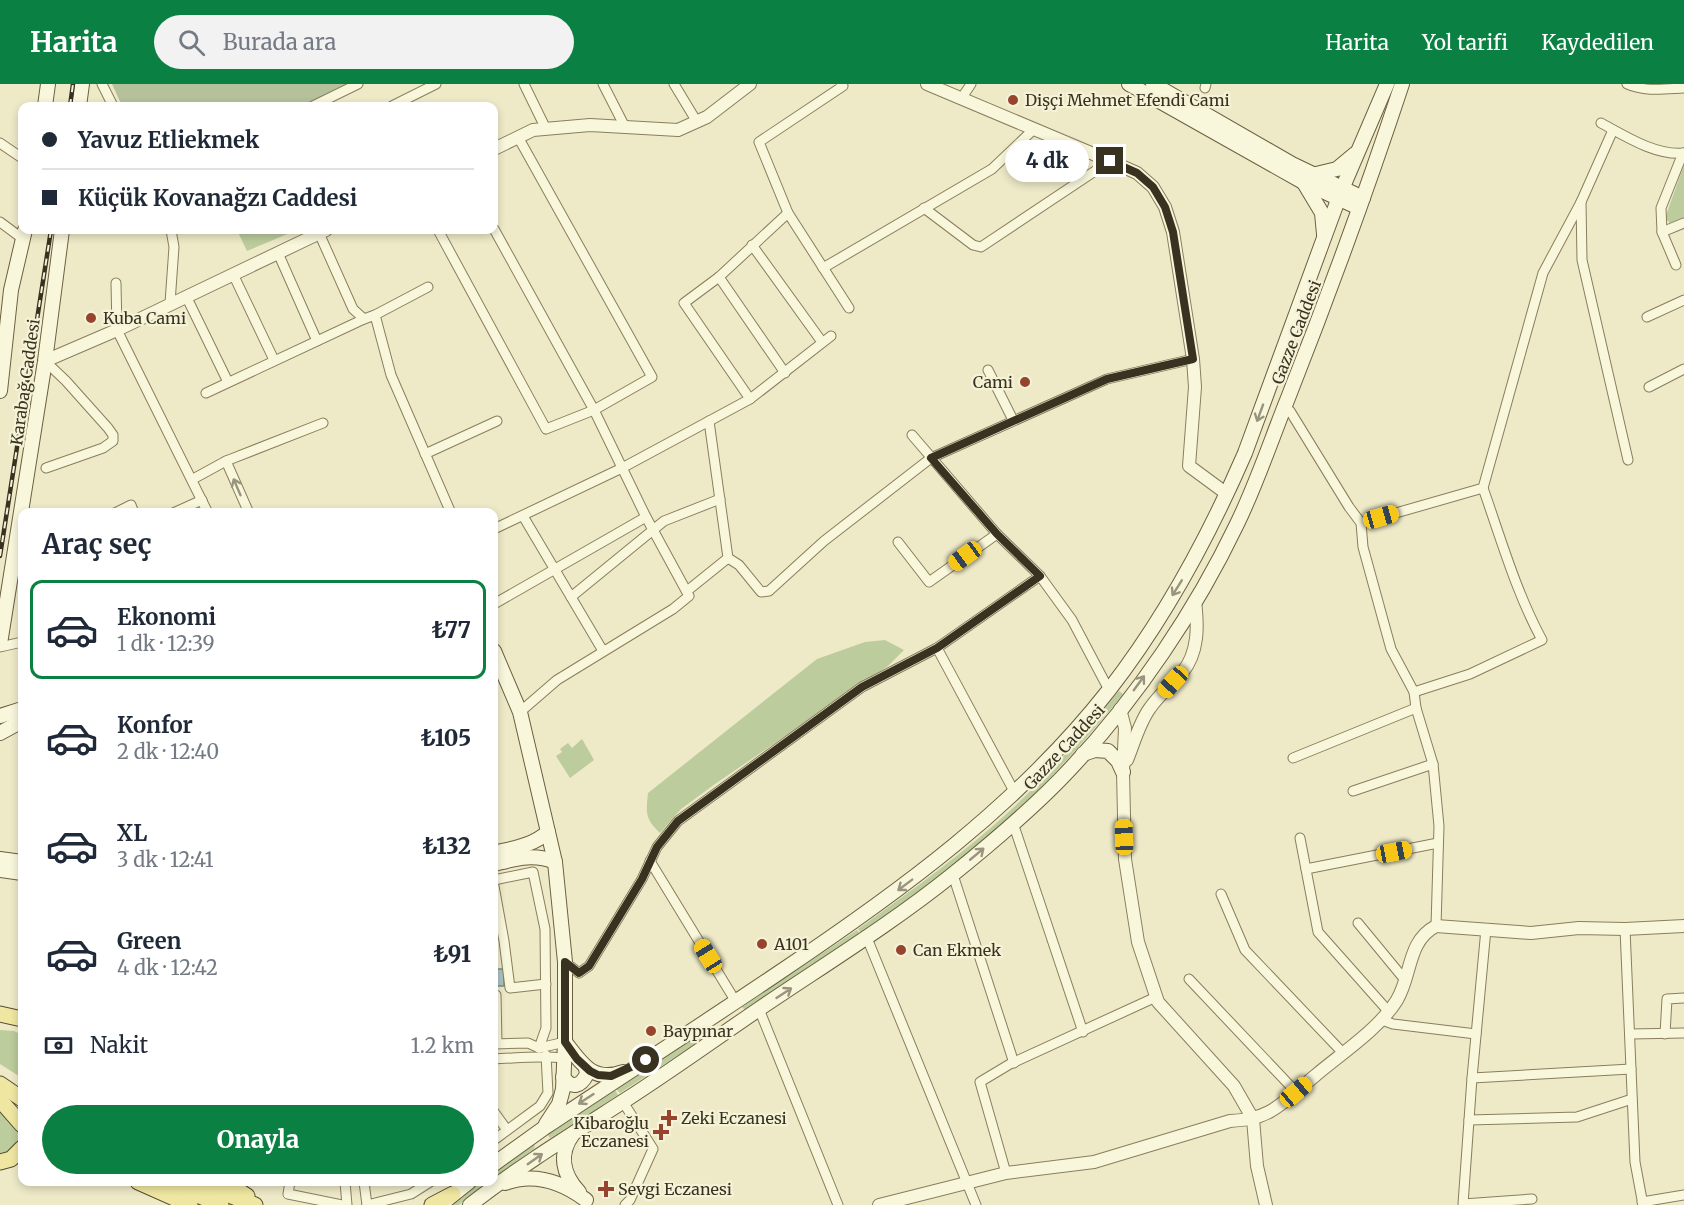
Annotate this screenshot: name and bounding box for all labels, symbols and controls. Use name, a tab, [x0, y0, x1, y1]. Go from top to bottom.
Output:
search box	[154, 15, 574, 69]
text: Harita	[30, 24, 118, 60]
icon: search	[175, 26, 208, 59]
text: Burada ara	[223, 28, 336, 56]
text: Harita	[1325, 29, 1389, 56]
text: Yol tarifi	[1422, 29, 1508, 56]
text: Kaydedilen	[1541, 29, 1654, 56]
place label: Dişçi Mehmet Efendi Cami	[1025, 90, 1230, 110]
marker: Dişçi Mehmet Efendi Cami	[1006, 93, 1020, 107]
text: Yavuz Etliekmek	[78, 126, 259, 154]
callout: 4 dk	[1005, 140, 1089, 182]
route end	[1096, 147, 1123, 174]
text: 4 dk	[1025, 148, 1069, 173]
text: Küçük Kovanağzı Caddesi	[78, 184, 357, 212]
street label: Gazze Caddesi	[1267, 277, 1325, 387]
place label: Kuba Cami	[103, 308, 186, 328]
marker: Kuba Cami	[84, 311, 98, 325]
street label: Karabağ Caddesi	[6, 318, 44, 446]
place label: Cami	[973, 372, 1013, 392]
marker: Cami	[1018, 375, 1032, 389]
one-way arrow	[1254, 403, 1265, 421]
one-way arrow	[231, 478, 242, 496]
car	[1361, 503, 1401, 531]
text: Araç seç	[42, 527, 152, 561]
car	[945, 538, 985, 574]
one-way arrow	[1170, 580, 1183, 597]
icon: car	[45, 603, 99, 657]
text: Ekonomi	[117, 603, 216, 631]
text: ₺77	[432, 616, 471, 644]
text: 1 dk · 12:39	[117, 631, 215, 656]
car	[1154, 663, 1192, 701]
one-way arrow	[1133, 676, 1146, 692]
street label: Gazze Caddesi	[1019, 700, 1109, 794]
icon: car	[45, 711, 99, 765]
text: Konfor	[117, 711, 193, 739]
text: ₺105	[420, 724, 471, 752]
text: 2 dk · 12:40	[117, 739, 219, 764]
icon: car	[45, 819, 99, 873]
text: XL	[117, 819, 147, 847]
car	[1114, 819, 1134, 855]
text: ₺132	[422, 832, 471, 860]
car	[1375, 840, 1413, 864]
text: 3 dk · 12:41	[117, 847, 214, 872]
one-way arrow	[969, 847, 984, 861]
one-way arrow	[897, 878, 913, 891]
icon: car	[45, 927, 99, 981]
text: Green	[117, 927, 181, 955]
place label: A101	[773, 934, 809, 954]
car	[691, 936, 725, 976]
marker: A101	[755, 937, 769, 951]
text: ₺91	[433, 940, 471, 968]
place label: Can Ekmek	[913, 940, 1002, 960]
marker: Can Ekmek	[894, 943, 908, 957]
text: 4 dk · 12:42	[117, 955, 218, 980]
one-way arrow	[776, 986, 793, 999]
place label: Baypınar	[663, 1021, 733, 1041]
marker: Baypınar	[644, 1024, 658, 1038]
icon: cash	[42, 1029, 75, 1062]
text: Nakit	[90, 1031, 148, 1059]
text: 1.2 km	[411, 1033, 474, 1058]
route start	[632, 1046, 659, 1073]
car	[1276, 1074, 1316, 1110]
one-way arrow	[578, 1093, 595, 1106]
button: Onayla	[42, 1105, 474, 1174]
place label: Zeki Eczanesi	[681, 1108, 787, 1128]
marker: Zeki Eczanesi	[662, 1111, 676, 1125]
place label: Kibaroğlu Eczanesi	[574, 1113, 649, 1151]
marker: Kibaroğlu Eczanesi	[654, 1125, 668, 1139]
one-way arrow	[526, 1153, 542, 1165]
place label: Sevgi Eczanesi	[618, 1179, 732, 1199]
marker: Sevgi Eczanesi	[599, 1182, 613, 1196]

